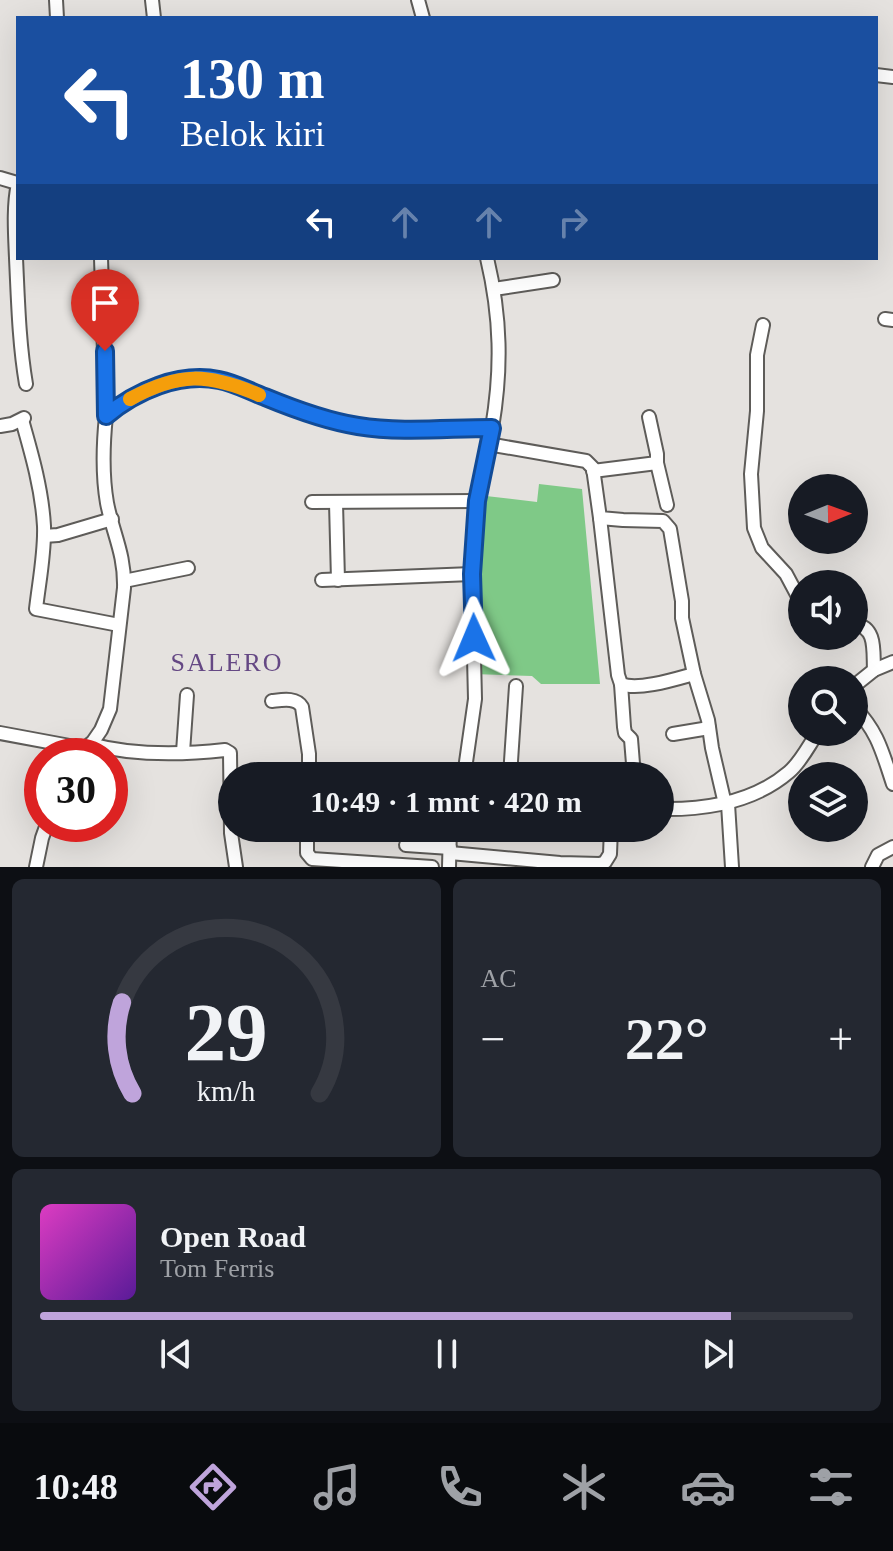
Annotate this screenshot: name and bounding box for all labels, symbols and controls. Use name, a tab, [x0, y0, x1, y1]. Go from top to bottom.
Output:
icon: left	[48, 48, 152, 152]
text: 130 m	[180, 48, 325, 110]
text: Belok kiri	[180, 114, 325, 154]
icon: left	[299, 200, 343, 244]
icon: ahead	[383, 200, 427, 244]
icon: ahead	[467, 200, 511, 244]
icon: right	[551, 200, 595, 244]
pin	[71, 269, 139, 351]
icon: arrive	[83, 281, 127, 325]
north arrow	[788, 474, 868, 554]
map controls	[788, 474, 868, 842]
button: sound	[788, 570, 868, 650]
position arrow	[432, 596, 516, 680]
district label: SALERO	[170, 648, 284, 677]
button: search	[788, 666, 868, 746]
speed limit sign: 30	[24, 738, 128, 842]
button: layers	[788, 762, 868, 842]
text: 10:49 · 1 mnt · 420 m	[310, 785, 582, 818]
text: AC	[481, 964, 517, 993]
text: 29	[185, 986, 268, 1078]
text: 22°	[625, 1006, 709, 1072]
text: −	[481, 1015, 505, 1064]
text: +	[828, 1015, 853, 1064]
text: km/h	[197, 1076, 256, 1107]
text: Open Road	[160, 1220, 306, 1253]
text: Tom Ferris	[160, 1254, 274, 1283]
icon: previous	[154, 1332, 198, 1376]
icon: pause	[425, 1332, 469, 1376]
icon: next	[696, 1332, 740, 1376]
icon: directions	[185, 1459, 241, 1515]
icon: music	[309, 1459, 365, 1515]
icon: phone	[432, 1459, 488, 1515]
icon: climate	[556, 1459, 612, 1515]
icon: car	[680, 1459, 736, 1515]
icon: filters	[803, 1459, 859, 1515]
text: 10:48	[34, 1467, 118, 1507]

